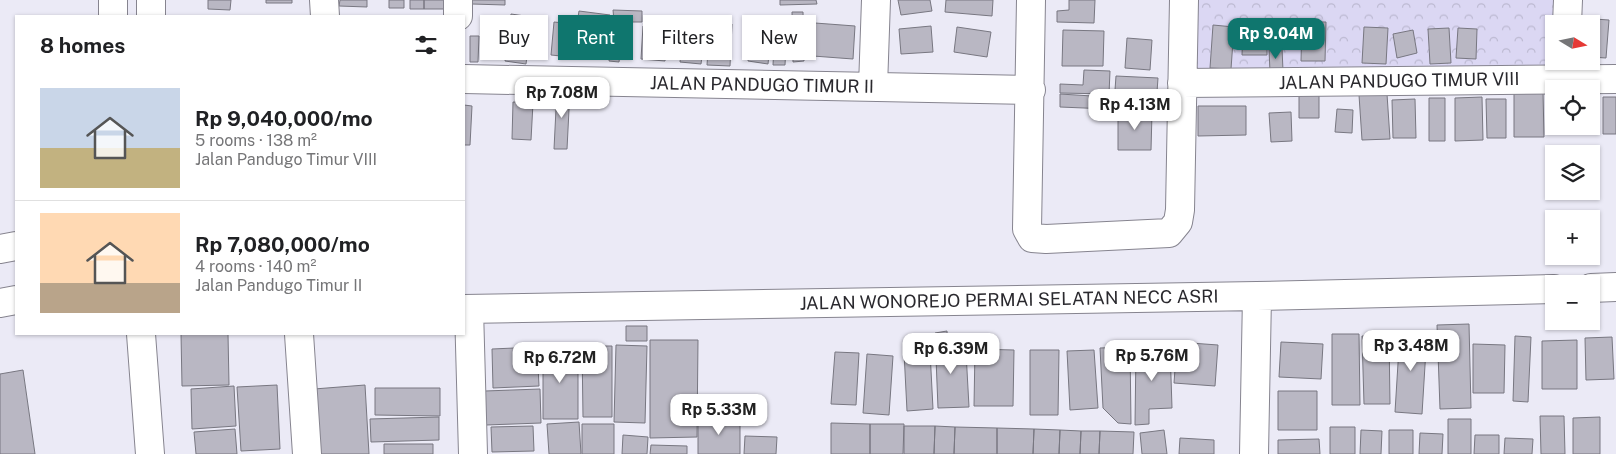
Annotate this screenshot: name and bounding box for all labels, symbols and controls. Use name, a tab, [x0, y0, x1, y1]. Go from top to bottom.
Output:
chip: Buy	[480, 15, 548, 60]
chip: Rent	[558, 15, 633, 60]
chip: Filters	[643, 15, 732, 60]
chip: New	[742, 15, 816, 60]
north arrow	[1545, 15, 1600, 70]
map controls	[1545, 15, 1600, 330]
pin: Rp 9.04M	[1224, 18, 1328, 60]
text: Rp 9.04M	[1239, 24, 1313, 43]
icon: filters	[412, 31, 440, 59]
text: 8 homes	[40, 33, 125, 58]
street label: JALAN PANDUGO TIMUR VIII	[1278, 68, 1520, 93]
street label: JALAN PANDUGO TIMUR II	[650, 72, 874, 97]
pin: Rp 7.08M	[510, 76, 614, 119]
button: locate	[1545, 80, 1600, 135]
text: Rp 7.08M	[526, 83, 598, 102]
pin: Rp 4.13M	[1083, 88, 1187, 131]
text: Rp 4.13M	[1099, 95, 1171, 114]
text: Rp 9,040,000/mo	[195, 106, 373, 131]
icon: home	[80, 108, 140, 168]
text: 5 rooms · 138 m²	[195, 131, 317, 150]
button: layers	[1545, 145, 1600, 200]
text: Jalan Pandugo Timur VIII	[195, 150, 377, 169]
button: +	[1545, 210, 1600, 265]
text: Rp 7,080,000/mo	[195, 232, 370, 257]
icon: home	[80, 233, 140, 293]
text: 4 rooms · 140 m²	[195, 257, 316, 276]
button: −	[1545, 275, 1600, 330]
text: Jalan Pandugo Timur II	[195, 276, 362, 295]
street label: JALAN WONOREJO PERMAI SELATAN NECC ASRI	[799, 285, 1219, 314]
pin: Rp 3.48M	[1359, 330, 1463, 372]
pin: Rp 6.39M	[899, 332, 1003, 375]
text: Rp 3.48M	[1373, 336, 1449, 355]
text: Rp 6.39M	[913, 339, 989, 358]
pin: Rp 5.76M	[1100, 340, 1204, 382]
pin: Rp 6.72M	[508, 342, 612, 384]
text: Rp 5.76M	[1115, 346, 1189, 365]
text: Rp 6.72M	[524, 348, 596, 367]
pin: Rp 5.33M	[667, 394, 771, 436]
text: Rp 5.33M	[681, 400, 757, 419]

